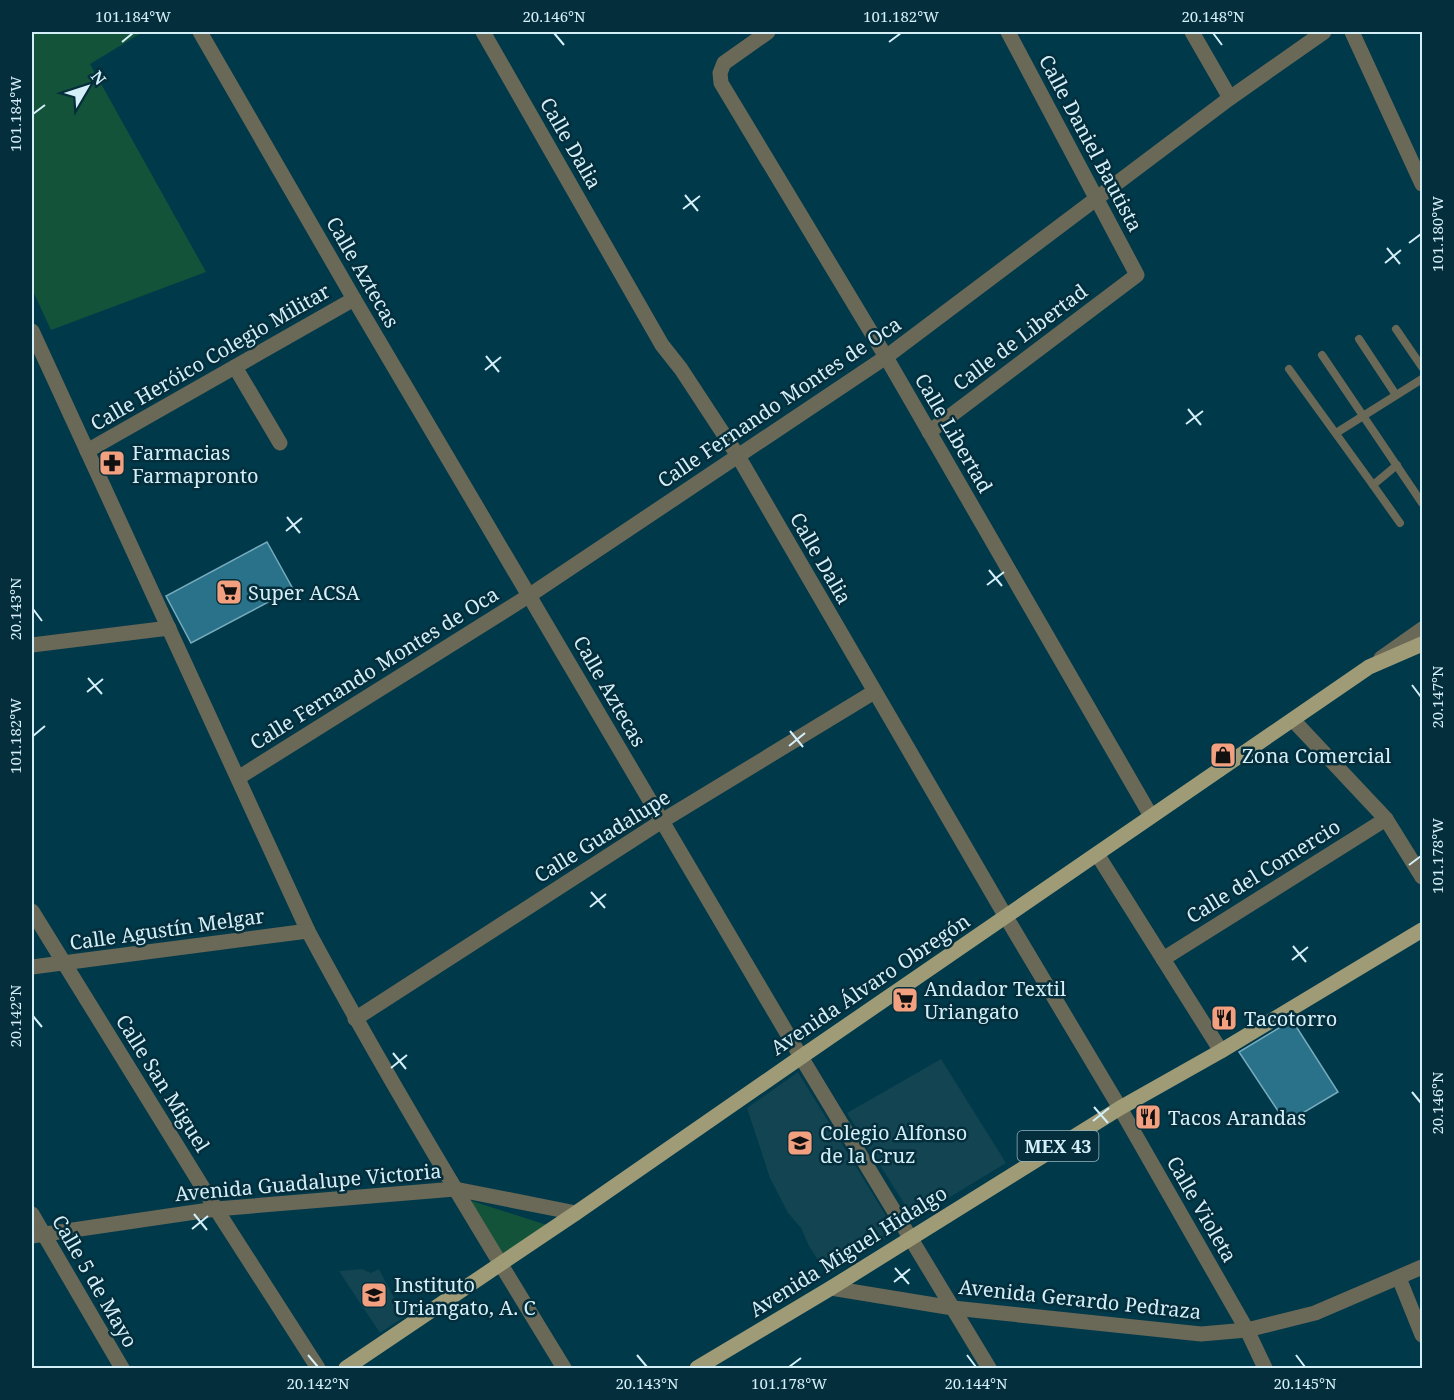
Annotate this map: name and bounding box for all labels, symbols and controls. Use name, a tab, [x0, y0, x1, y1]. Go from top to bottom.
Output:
text: 101.184°W	[95, 6, 171, 26]
text: 20.146°N	[522, 6, 586, 26]
text: 101.182°W	[863, 6, 939, 26]
text: 20.148°N	[1181, 6, 1245, 26]
street label: Calle Daniel Bautista	[1033, 50, 1149, 236]
north arrow	[57, 57, 117, 117]
text: N	[86, 66, 111, 90]
text: 101.184°W	[5, 76, 25, 152]
street label: Calle Dalia	[534, 92, 608, 194]
text: 101.180°W	[1427, 196, 1447, 272]
street label: Calle Aztecas	[320, 212, 406, 332]
street label: Calle Heróico Colegio Militar	[85, 277, 335, 437]
street label: Calle de Libertad	[947, 278, 1093, 396]
street label: Calle Fernando Montes de Oca	[652, 310, 906, 494]
street label: Calle Libertad	[909, 368, 999, 498]
place label: Farmacias Farmapronto	[132, 439, 259, 489]
pharmacy icon: Farmacias Farmapronto	[97, 448, 127, 478]
street label: Calle Dalia	[784, 507, 858, 609]
text: 20.143°N	[5, 577, 25, 641]
supermarket icon: Super ACSA	[214, 577, 244, 607]
place label: Super ACSA	[248, 579, 361, 606]
street label: Calle Fernando Montes de Oca	[245, 580, 503, 756]
street label: Calle Aztecas	[567, 631, 653, 751]
text: 20.147°N	[1427, 665, 1447, 729]
text: 101.182°W	[5, 698, 25, 774]
shop icon: Zona Comercial	[1208, 740, 1238, 770]
place label: Zona Comercial	[1242, 742, 1391, 769]
street label: Calle Guadalupe	[529, 783, 675, 889]
street label: Calle del Comercio	[1181, 813, 1345, 929]
text: 101.178°W	[1427, 818, 1447, 894]
street label: Calle Agustín Melgar	[68, 902, 267, 956]
street label: Avenida Álvaro Obregón	[765, 907, 975, 1061]
place label: Andador Textil Uriangato	[924, 975, 1066, 1025]
text: 20.142°N	[5, 984, 25, 1048]
supermarket icon: Andador Textil Uriangato	[890, 985, 920, 1015]
restaurant icon: Tacotorro	[1209, 1003, 1239, 1033]
place label: Tacotorro	[1244, 1005, 1337, 1032]
street label: Calle San Miguel	[110, 1009, 216, 1157]
text: 20.146°N	[1427, 1071, 1447, 1135]
restaurant icon: Tacos Arandas	[1133, 1102, 1163, 1132]
place label: Tacos Arandas	[1168, 1104, 1306, 1131]
place label: Colegio Alfonso de la Cruz	[820, 1119, 967, 1169]
school or university icon: Colegio Alfonso de la Cruz	[785, 1128, 815, 1158]
road number: MEX 43	[1018, 1131, 1098, 1161]
street label: Calle Violeta	[1161, 1151, 1243, 1267]
street label: Avenida Guadalupe Victoria	[174, 1157, 442, 1207]
street label: Avenida Miguel Hidalgo	[744, 1179, 952, 1323]
street label: Calle 5 de Mayo	[46, 1210, 144, 1352]
place label: Instituto Uriangato, A. C	[394, 1271, 536, 1321]
street label: Avenida Gerardo Pedraza	[957, 1273, 1203, 1325]
school or university icon: Instituto Uriangato, A. C	[359, 1280, 389, 1310]
text: 20.142°N	[286, 1373, 350, 1393]
text: 20.143°N	[615, 1373, 679, 1393]
text: 101.178°W	[751, 1373, 827, 1393]
text: 20.144°N	[944, 1373, 1008, 1393]
text: 20.145°N	[1273, 1373, 1337, 1393]

